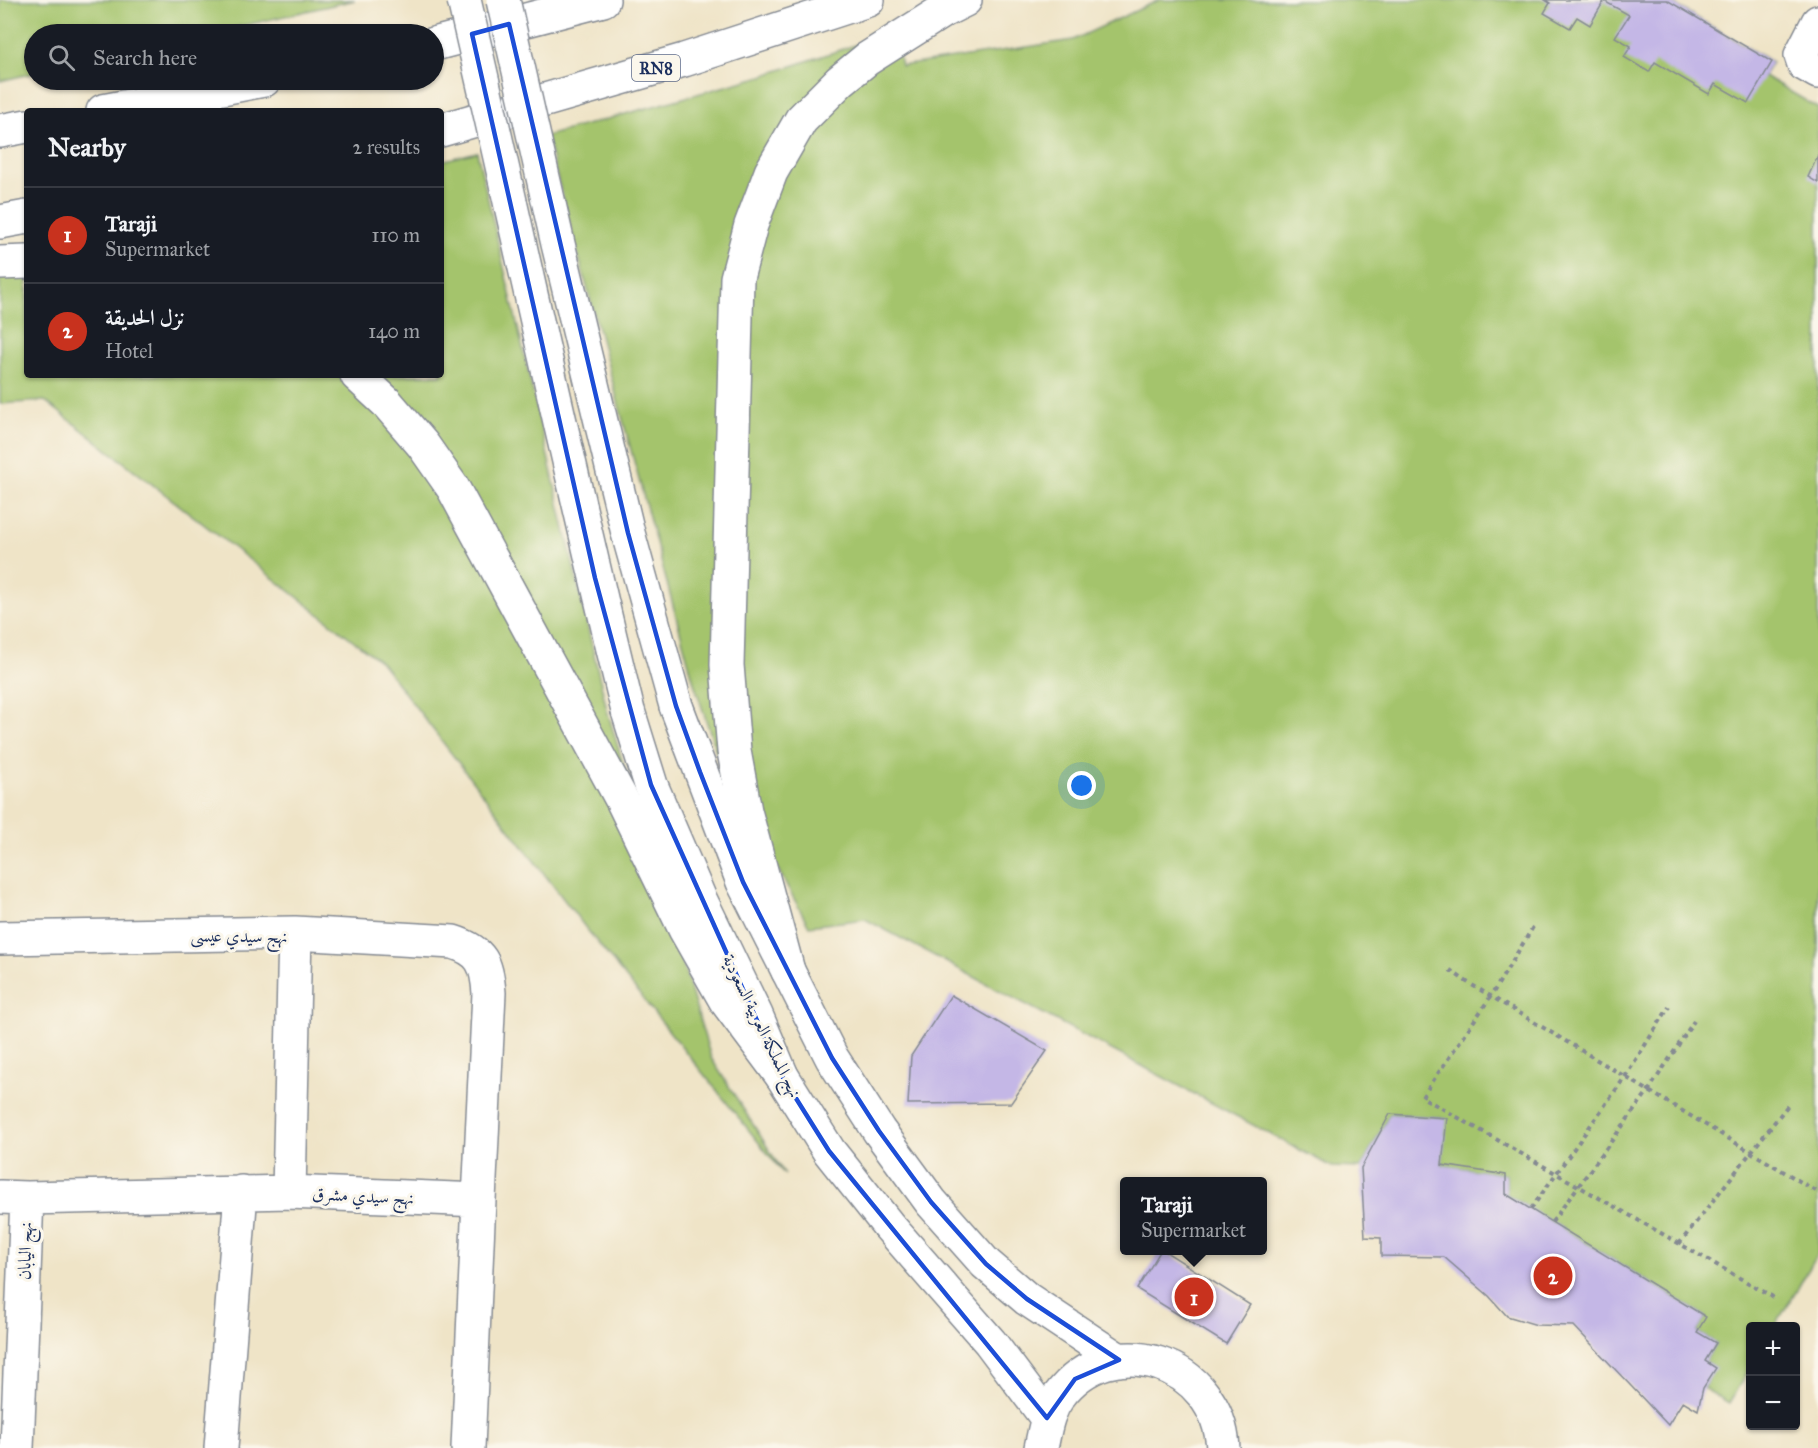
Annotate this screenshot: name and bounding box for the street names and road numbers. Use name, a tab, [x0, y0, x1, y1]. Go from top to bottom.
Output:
road number: RN8	[632, 55, 680, 81]
street label: نهج سيدي عيسى	[190, 924, 288, 953]
street label: نهج المملكة العربية السعودية	[713, 951, 806, 1103]
street label: نهج سيدي مشرق	[311, 1182, 414, 1215]
street label: نهج اليابان	[13, 1221, 42, 1281]

